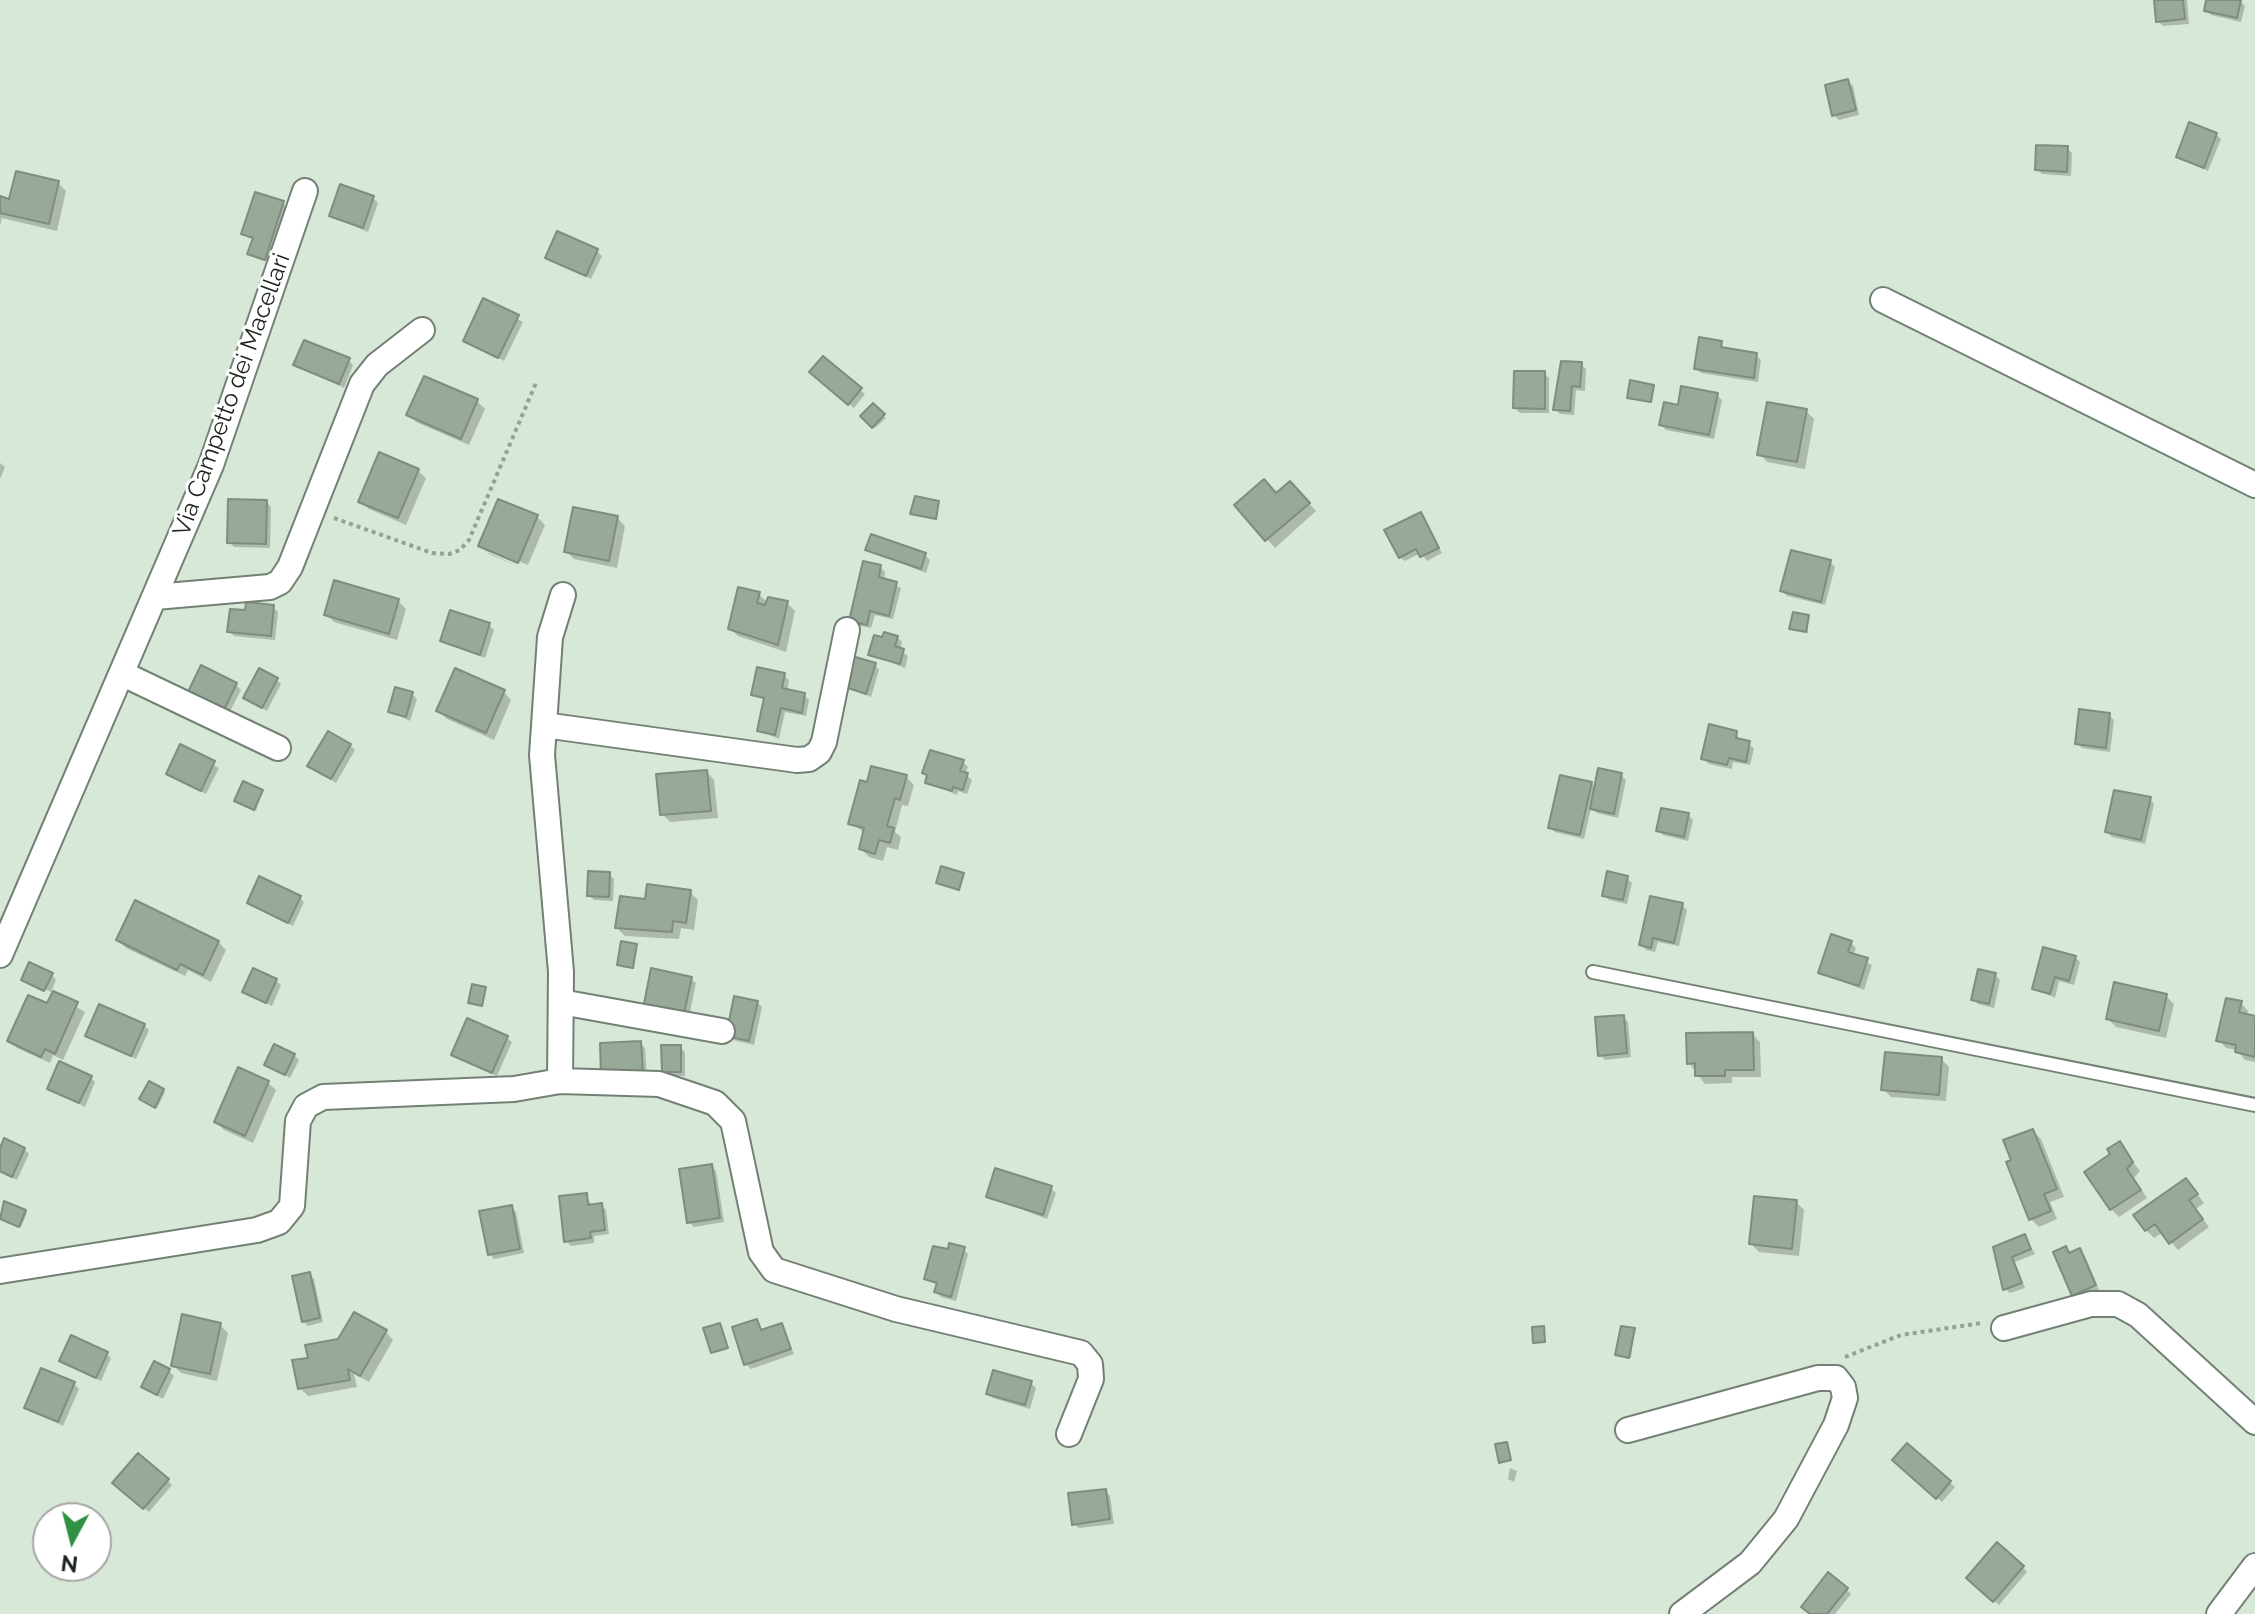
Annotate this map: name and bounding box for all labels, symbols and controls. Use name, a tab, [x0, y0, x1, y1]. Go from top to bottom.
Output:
street label: Via Campetto dei Macellari	[167, 250, 297, 540]
north arrow	[32, 1502, 112, 1582]
text: N	[59, 1550, 79, 1578]

